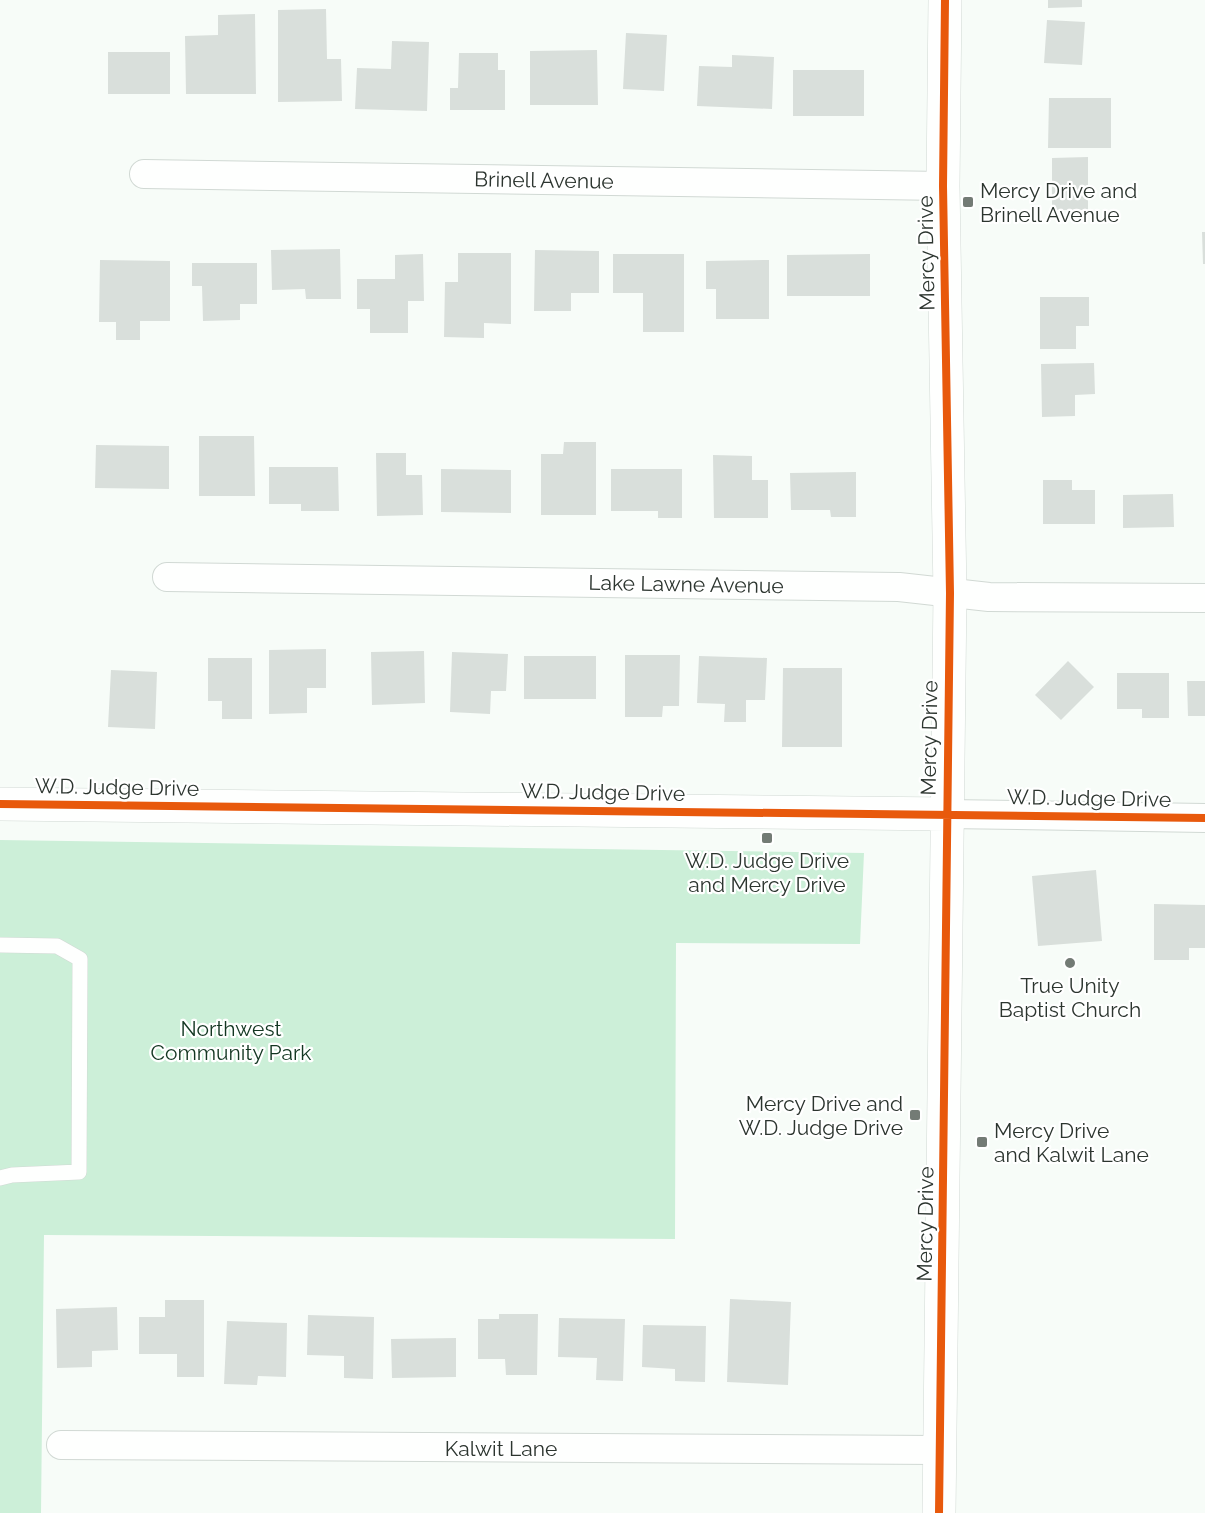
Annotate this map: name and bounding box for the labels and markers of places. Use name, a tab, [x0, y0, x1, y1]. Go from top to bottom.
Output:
place label: Mercy Drive and Brinell Avenue	[980, 178, 1137, 227]
marker: Mercy Drive and Brinell Avenue	[961, 195, 975, 209]
marker: W.D. Judge Drive and Mercy Drive	[760, 831, 774, 845]
place label: W.D. Judge Drive and Mercy Drive	[685, 848, 849, 897]
marker: True Unity Baptist Church	[1063, 956, 1077, 970]
place label: True Unity Baptist Church	[999, 973, 1141, 1022]
place label: Mercy Drive and W.D. Judge Drive	[739, 1091, 903, 1140]
marker: Mercy Drive and W.D. Judge Drive	[908, 1108, 922, 1122]
place label: Mercy Drive and Kalwit Lane	[994, 1118, 1149, 1167]
marker: Mercy Drive and Kalwit Lane	[975, 1135, 989, 1149]

